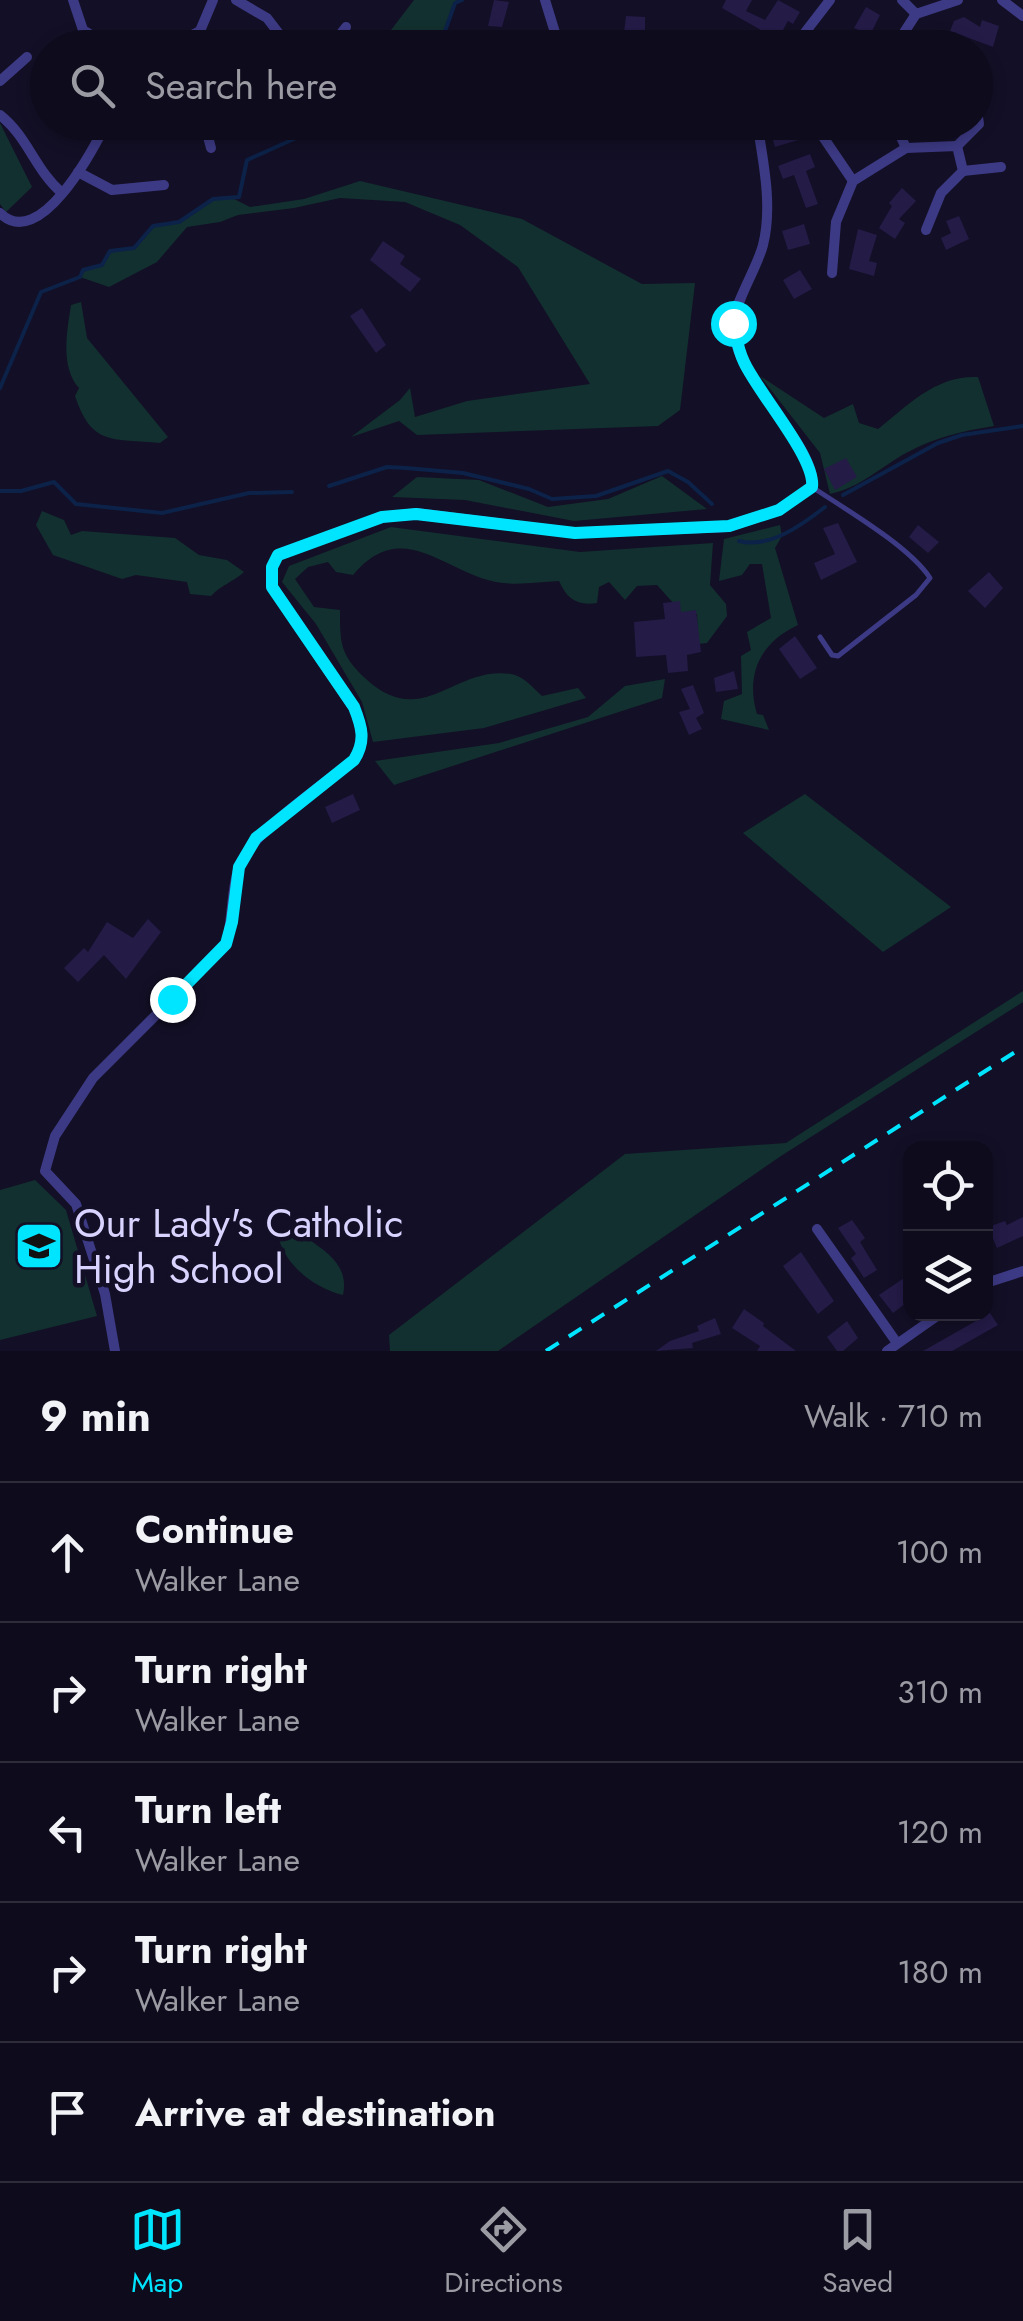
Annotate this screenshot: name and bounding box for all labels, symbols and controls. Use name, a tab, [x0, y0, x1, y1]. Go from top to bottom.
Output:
search box	[30, 30, 993, 140]
icon: search	[65, 58, 120, 113]
text: Search here	[145, 58, 337, 113]
route start	[711, 301, 757, 347]
route end	[150, 977, 196, 1023]
map controls	[903, 1141, 993, 1321]
button: locate	[903, 1141, 993, 1231]
place label: Our Lady's Catholic High School	[74, 1194, 403, 1298]
school or university icon: Our Lady's Catholic High School	[13, 1220, 65, 1272]
button: layers	[903, 1231, 993, 1321]
text: 9 min	[40, 1386, 151, 1447]
text: Walk · 710 m	[804, 1393, 983, 1439]
text: Continue	[135, 1502, 294, 1557]
icon: ahead	[40, 1525, 95, 1580]
text: 100 m	[896, 1529, 983, 1575]
text: Walker Lane	[135, 1557, 300, 1603]
text: Turn right	[135, 1642, 307, 1697]
icon: right	[40, 1665, 95, 1720]
text: 310 m	[897, 1669, 983, 1715]
text: Walker Lane	[135, 1697, 300, 1743]
text: Turn left	[135, 1782, 281, 1837]
icon: left	[40, 1805, 95, 1860]
text: 120 m	[897, 1809, 983, 1855]
text: Walker Lane	[135, 1837, 300, 1883]
text: Turn right	[135, 1922, 307, 1977]
icon: right	[40, 1945, 95, 2000]
text: 180 m	[897, 1949, 983, 1995]
text: Walker Lane	[135, 1977, 300, 2023]
icon: arrive	[40, 2085, 95, 2140]
text: Arrive at destination	[135, 2085, 496, 2140]
tab: Map	[130, 2202, 185, 2303]
tab: Directions	[444, 2202, 563, 2303]
tab: Saved	[822, 2202, 893, 2303]

